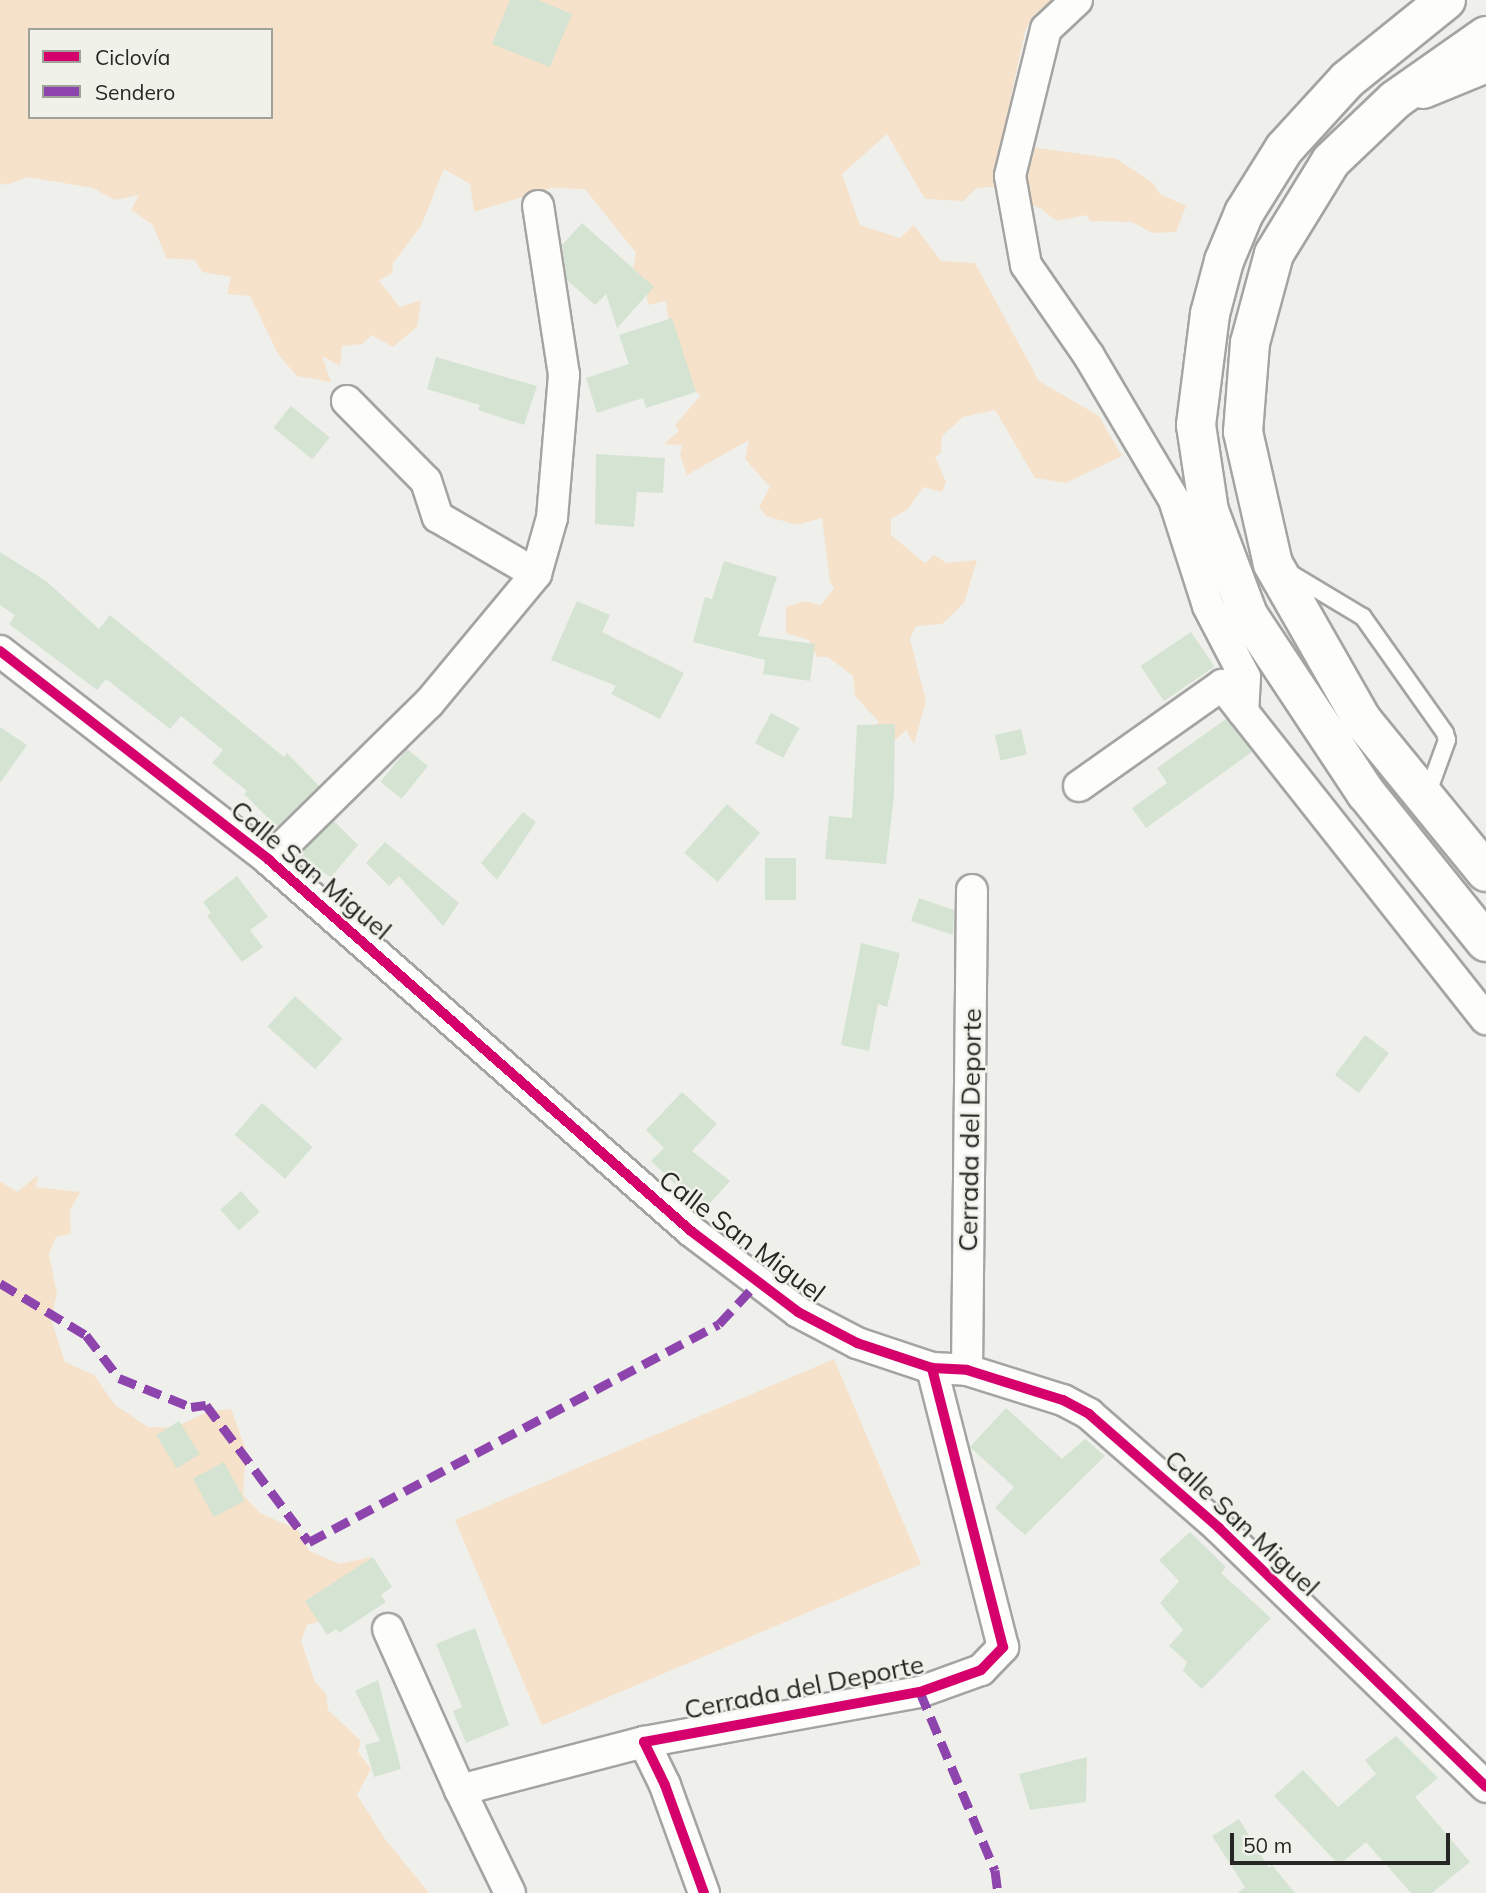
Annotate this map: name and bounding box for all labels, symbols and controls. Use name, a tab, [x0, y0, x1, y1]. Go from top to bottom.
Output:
legend	[28, 28, 273, 119]
text: Ciclovía	[95, 44, 170, 70]
text: Sendero	[95, 79, 175, 105]
street label: Calle San Miguel	[225, 794, 397, 946]
street label: Cerrada del Deporte	[952, 1008, 988, 1252]
street label: Calle San Miguel	[653, 1163, 831, 1309]
street label: Calle San Miguel	[1158, 1444, 1326, 1602]
street label: Cerrada del Deporte	[682, 1648, 926, 1726]
scale bar	[1234, 1820, 1454, 1864]
text: 50 m	[1243, 1832, 1292, 1858]

